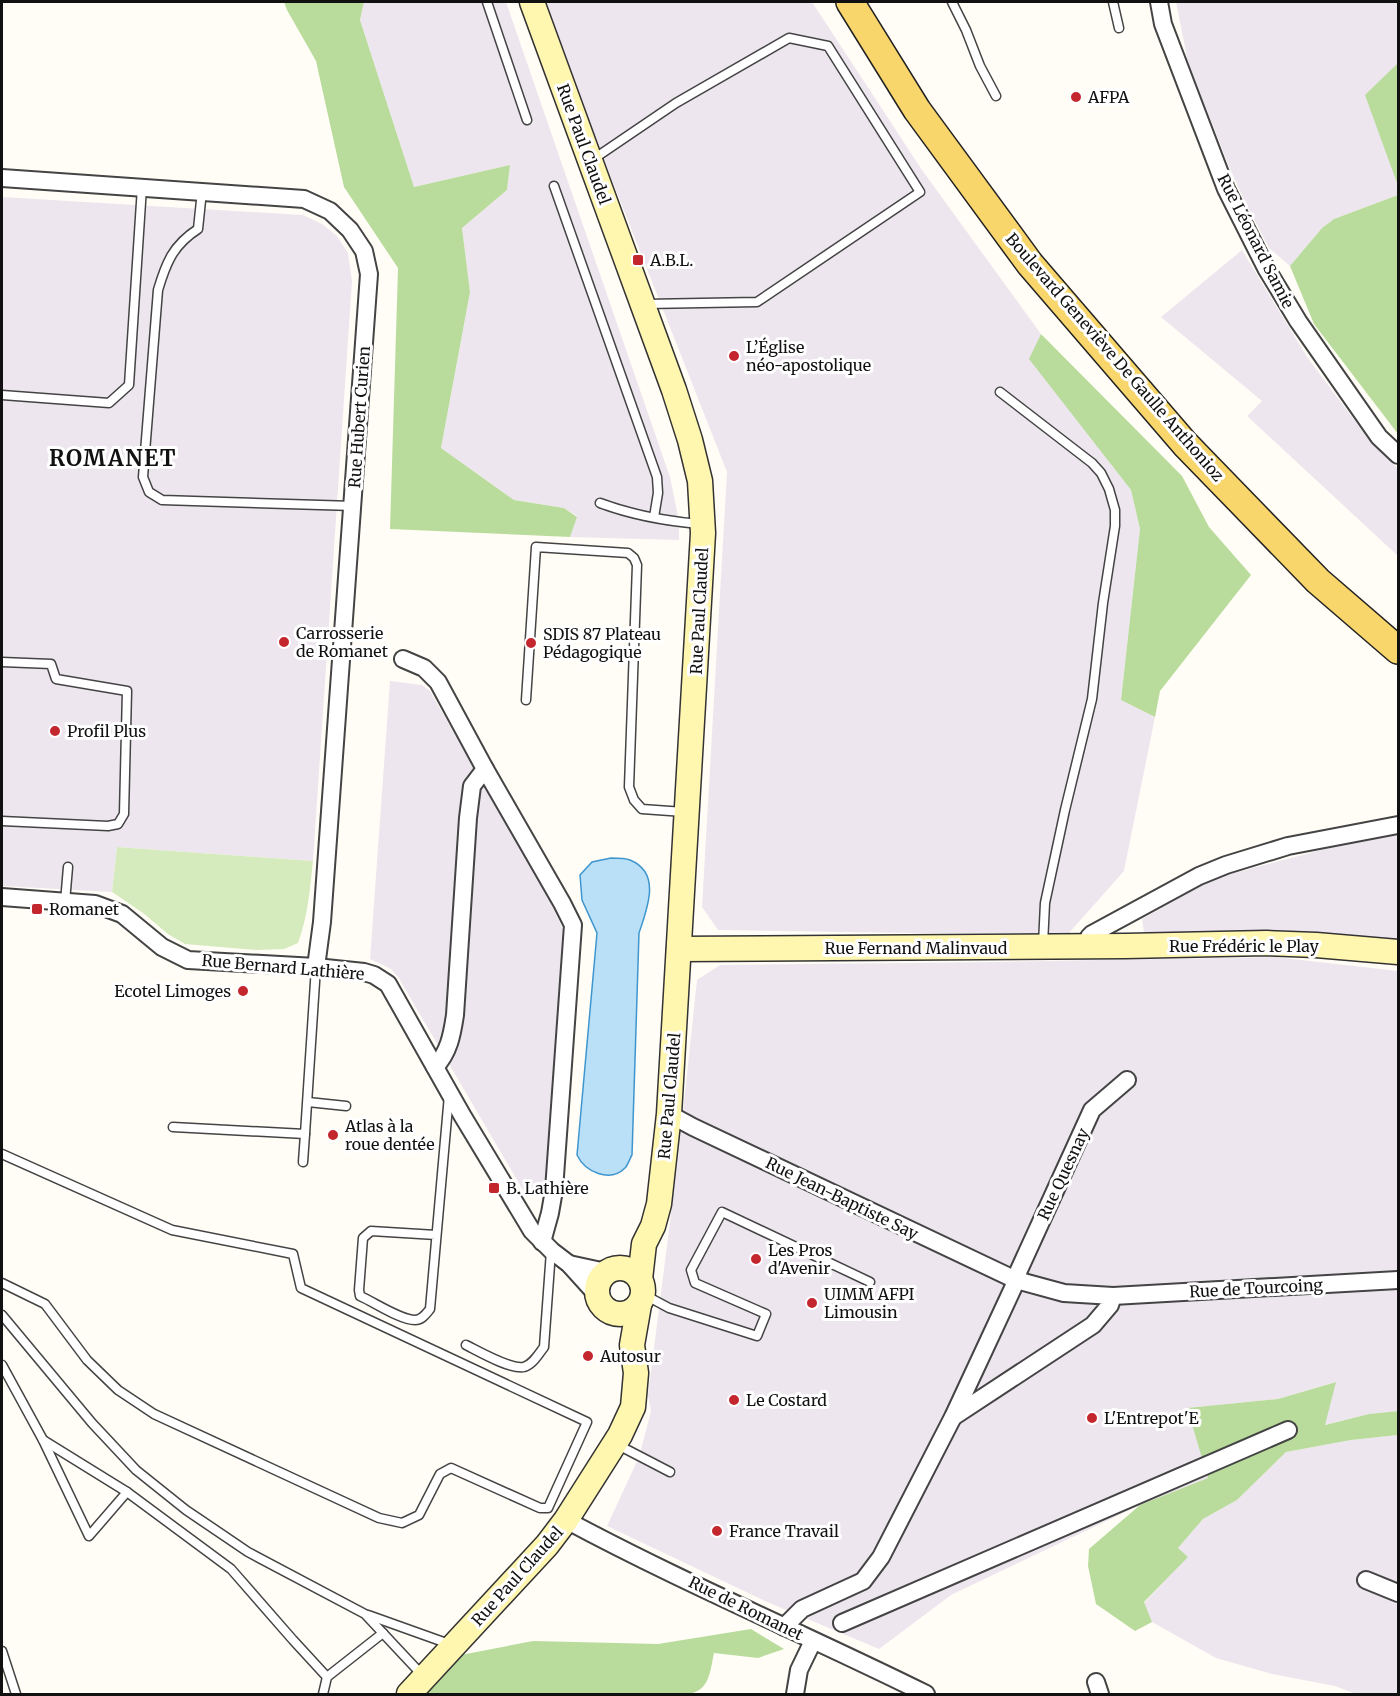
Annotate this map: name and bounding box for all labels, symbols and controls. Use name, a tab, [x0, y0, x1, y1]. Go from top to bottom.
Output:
street label: Rue Paul Claudel	[553, 81, 615, 207]
place label: AFPA	[1087, 87, 1130, 107]
marker: AFPA	[1069, 90, 1083, 104]
street label: Rue Léonard Samie	[1213, 170, 1299, 312]
street label: Boulevard Geneviève De Gaulle Anthonioz	[1002, 229, 1229, 486]
place label: A.B.L.	[649, 250, 693, 270]
marker: A.B.L.	[631, 253, 645, 267]
place label: L’Église néo-apostolique	[746, 337, 871, 375]
street label: Rue Hubert Curien	[344, 345, 374, 489]
marker: L’Église néo-apostolique	[727, 349, 741, 363]
district label: ROMANET	[49, 444, 177, 472]
street label: Rue Paul Claudel	[686, 547, 712, 675]
place label: Carrosserie de Romanet	[296, 623, 389, 661]
place label: SDIS 87 Plateau Pédagogique	[543, 624, 661, 662]
marker: Carrosserie de Romanet	[277, 635, 291, 649]
marker: SDIS 87 Plateau Pédagogique	[524, 636, 538, 650]
place label: Profil Plus	[67, 721, 146, 741]
marker: Profil Plus	[48, 724, 62, 738]
place label: Romanet	[49, 899, 120, 919]
marker: Romanet	[30, 902, 44, 916]
street label: Rue Frédéric le Play	[1169, 936, 1320, 956]
street label: Rue Fernand Malinvaud	[825, 938, 1008, 958]
street label: Rue Bernard Lathière	[201, 950, 365, 984]
place label: Ecotel Limoges	[114, 981, 231, 1001]
marker: Ecotel Limoges	[236, 984, 250, 998]
street label: Rue Paul Claudel	[654, 1032, 684, 1160]
place label: Atlas à la roue dentée	[344, 1116, 435, 1154]
street label: Rue Quesnay	[1033, 1124, 1093, 1223]
marker: Atlas à la roue dentée	[326, 1128, 340, 1142]
street label: Rue Jean-Baptiste Say	[762, 1152, 922, 1244]
place label: B. Lathière	[506, 1178, 589, 1198]
marker: B. Lathière	[487, 1181, 501, 1195]
place label: Les Pros d'Avenir	[768, 1240, 833, 1278]
marker: Les Pros d'Avenir	[749, 1252, 763, 1266]
street label: Rue de Tourcoing	[1189, 1274, 1324, 1301]
place label: UIMM AFPI Limousin	[824, 1284, 915, 1322]
marker: UIMM AFPI Limousin	[805, 1296, 819, 1310]
place label: Autosur	[599, 1346, 661, 1366]
marker: Autosur	[581, 1349, 595, 1363]
place label: Le Costard	[746, 1390, 827, 1410]
marker: Le Costard	[727, 1393, 741, 1407]
place label: L'Entrepot'E	[1104, 1408, 1199, 1428]
marker: L'Entrepot'E	[1085, 1411, 1099, 1425]
place label: France Travail	[729, 1521, 839, 1541]
street label: Rue Paul Claudel	[467, 1522, 567, 1630]
marker: France Travail	[710, 1524, 724, 1538]
street label: Rue de Romanet	[685, 1572, 807, 1645]

